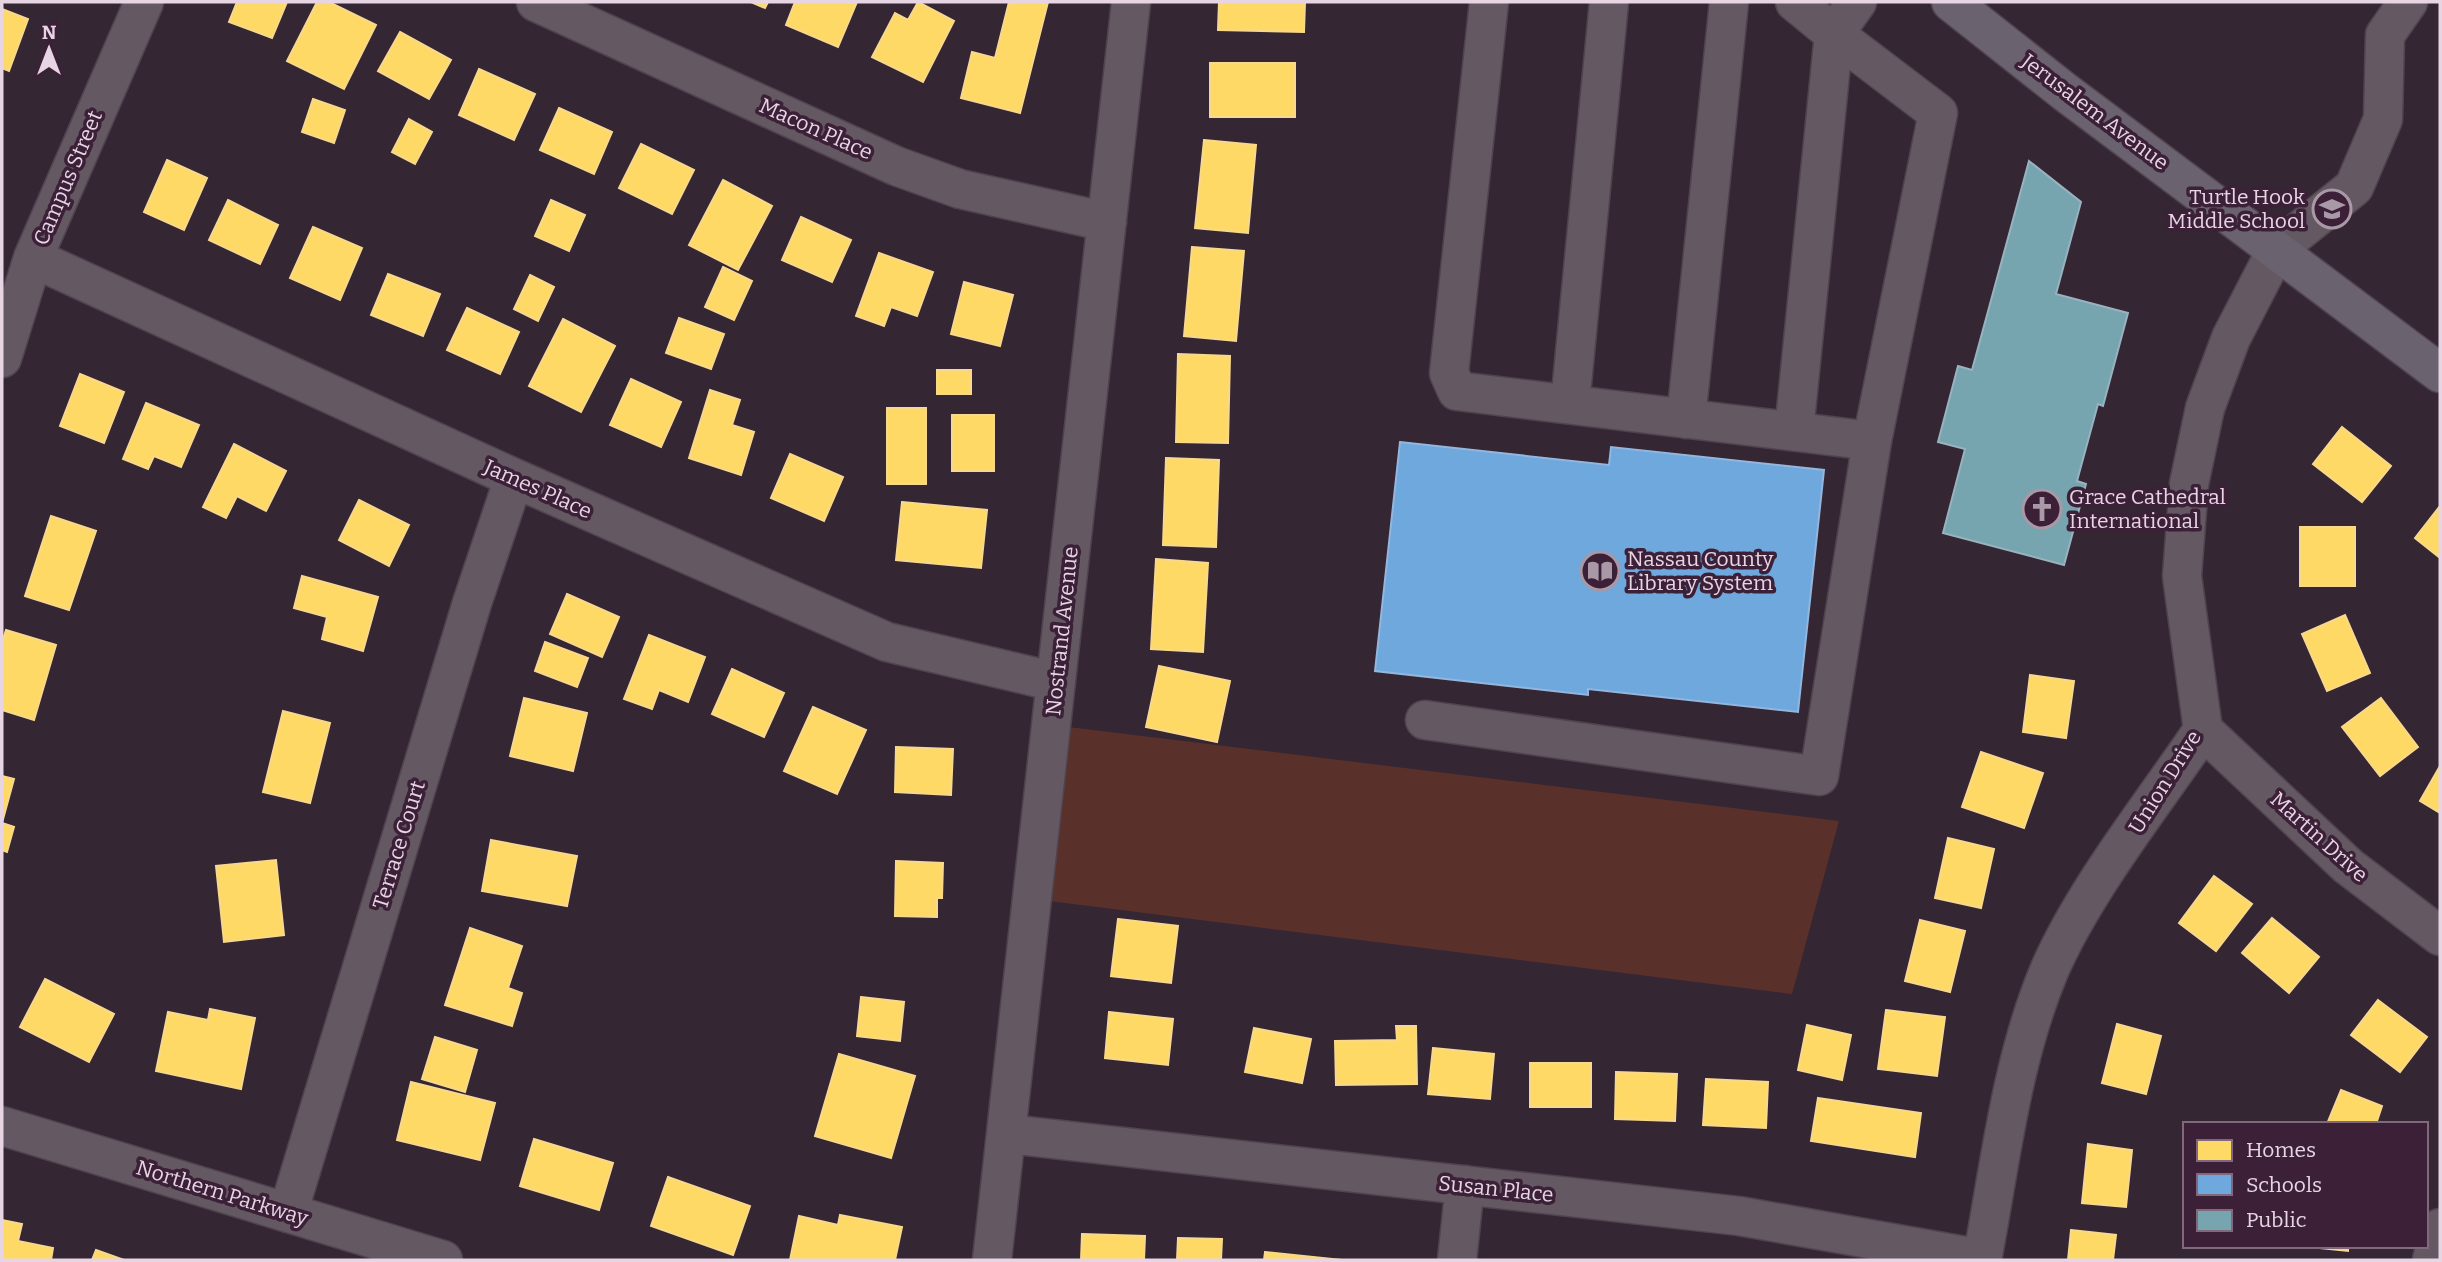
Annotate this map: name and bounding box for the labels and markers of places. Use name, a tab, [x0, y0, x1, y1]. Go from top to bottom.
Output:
place label: Turtle Hook Middle School	[2167, 184, 2305, 234]
school or university icon: Turtle Hook Middle School	[2311, 188, 2353, 230]
place label: Grace Cathedral International	[2069, 484, 2226, 534]
church icon: Grace Cathedral International	[2021, 488, 2063, 530]
place label: Nassau County Library System	[1627, 546, 1774, 596]
library icon: Nassau County Library System	[1579, 550, 1621, 592]

